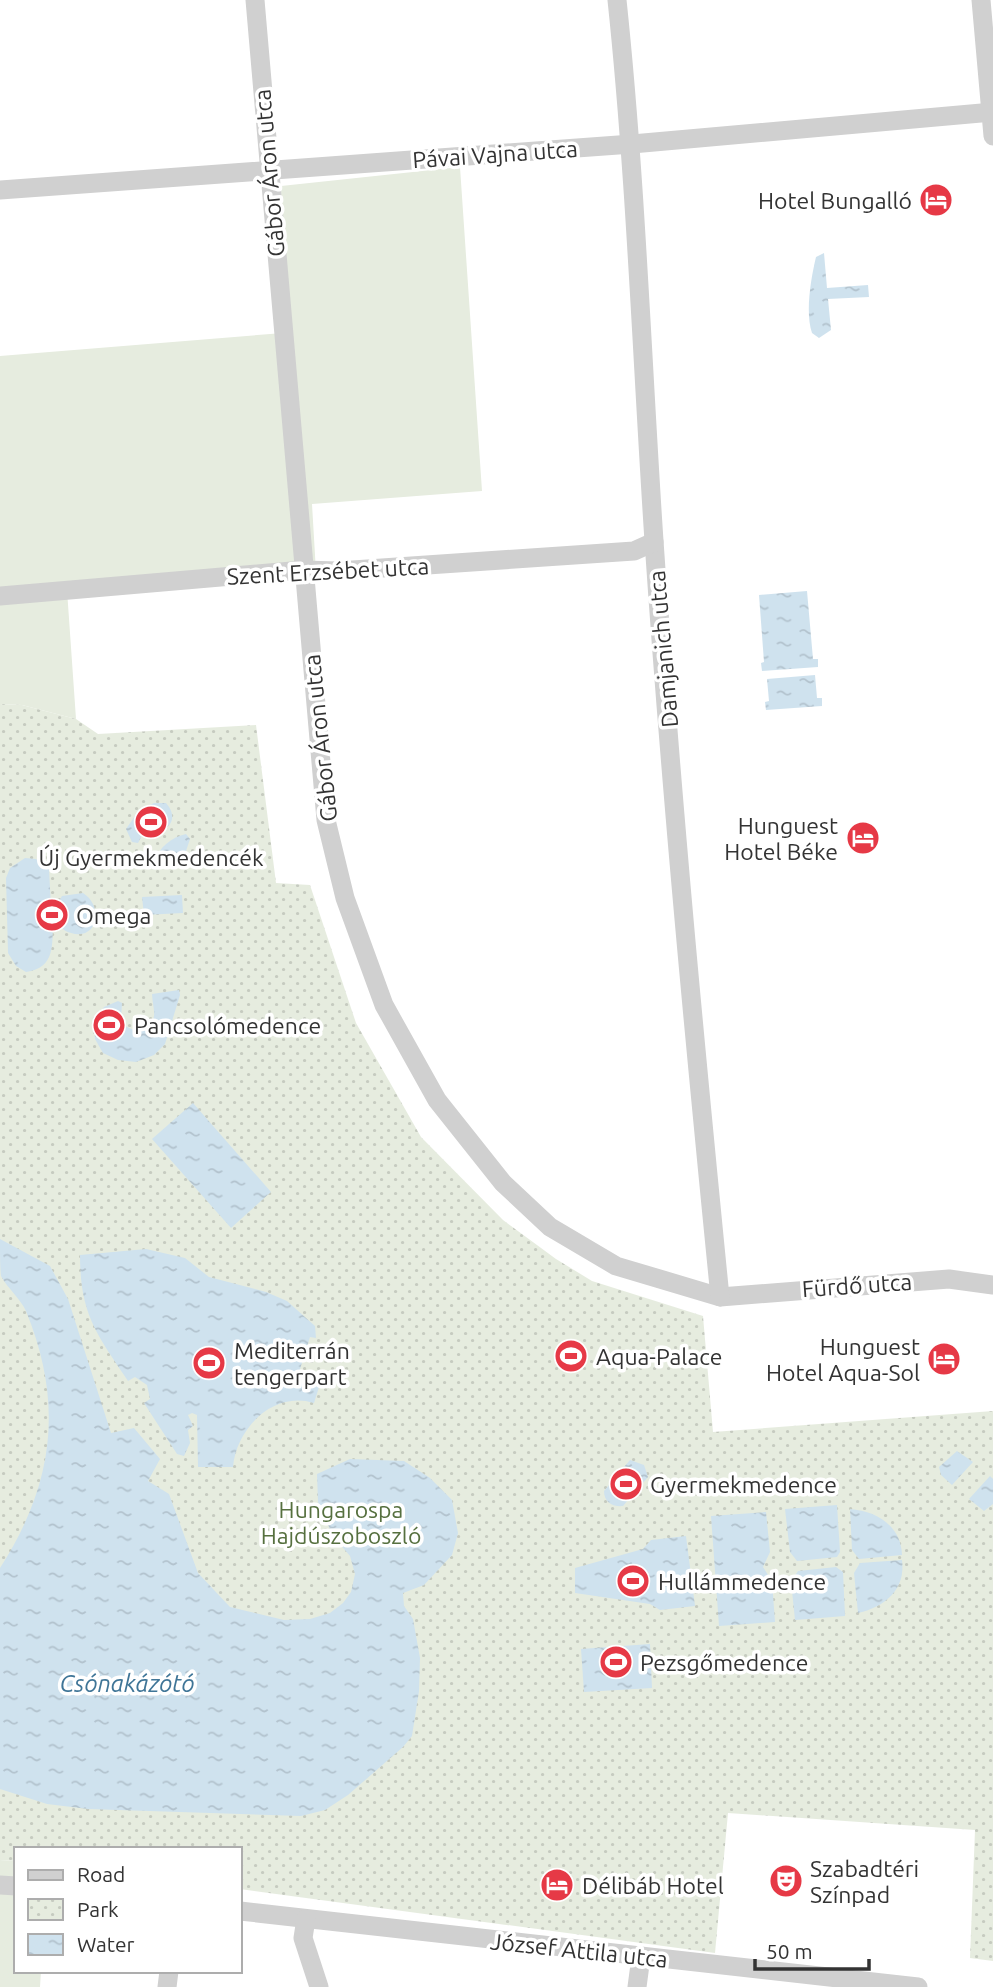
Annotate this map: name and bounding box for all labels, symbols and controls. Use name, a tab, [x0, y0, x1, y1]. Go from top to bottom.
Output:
street label: Gábor Áron utca	[248, 88, 289, 258]
street label: Pávai Vajna utca	[412, 136, 578, 172]
hotel icon: Hotel Bungalló	[917, 181, 955, 219]
place label: Hotel Bungalló	[758, 188, 912, 213]
street label: Szent Erzsébet utca	[226, 553, 430, 589]
street label: Damjanich utca	[644, 569, 682, 729]
street label: Gábor Áron utca	[298, 653, 341, 823]
sports icon: Új Gyermekmedencék	[132, 803, 170, 841]
place label: Hunguest Hotel Béke	[724, 813, 838, 864]
hotel icon: Hunguest Hotel Béke	[844, 819, 882, 857]
place label: Új Gyermekmedencék	[38, 844, 264, 870]
sports icon: Omega	[33, 896, 71, 934]
place label: Omega	[76, 903, 151, 928]
sports icon: Pancsolómedence	[90, 1006, 128, 1044]
place label: Pancsolómedence	[134, 1013, 321, 1038]
street label: Fürdő utca	[801, 1269, 913, 1301]
place label: Hunguest Hotel Aqua-Sol	[766, 1334, 920, 1385]
sports icon: Aqua-Palace	[552, 1337, 590, 1375]
place label: Mediterrán tengerpart	[234, 1338, 350, 1389]
hotel icon: Hunguest Hotel Aqua-Sol	[925, 1340, 963, 1378]
sports icon: Mediterrán tengerpart	[190, 1344, 228, 1382]
place label: Aqua-Palace	[596, 1344, 723, 1369]
sports icon: Gyermekmedence	[607, 1465, 645, 1503]
place label: Gyermekmedence	[650, 1472, 837, 1497]
park label: Hungarospa Hajdúszoboszló	[261, 1497, 421, 1548]
sports icon: Hullámmedence	[614, 1562, 652, 1600]
place label: Hullámmedence	[658, 1569, 826, 1594]
sports icon: Pezsgőmedence	[597, 1643, 635, 1681]
place label: Pezsgőmedence	[640, 1650, 808, 1675]
water label: Csónakázótó	[59, 1670, 195, 1697]
legend	[14, 1847, 242, 1973]
place label: Szabadtéri Színpad	[810, 1856, 919, 1907]
text: Road	[77, 1862, 125, 1886]
theatre icon: Szabadtéri Színpad	[767, 1862, 805, 1900]
hotel icon: Délibáb Hotel	[538, 1866, 576, 1904]
place label: Délibáb Hotel	[582, 1873, 724, 1898]
text: Park	[77, 1897, 119, 1921]
scale bar	[755, 1927, 869, 1971]
street label: József Attila utca	[489, 1928, 669, 1972]
text: Water	[77, 1932, 135, 1956]
text: 50 m	[766, 1939, 813, 1963]

